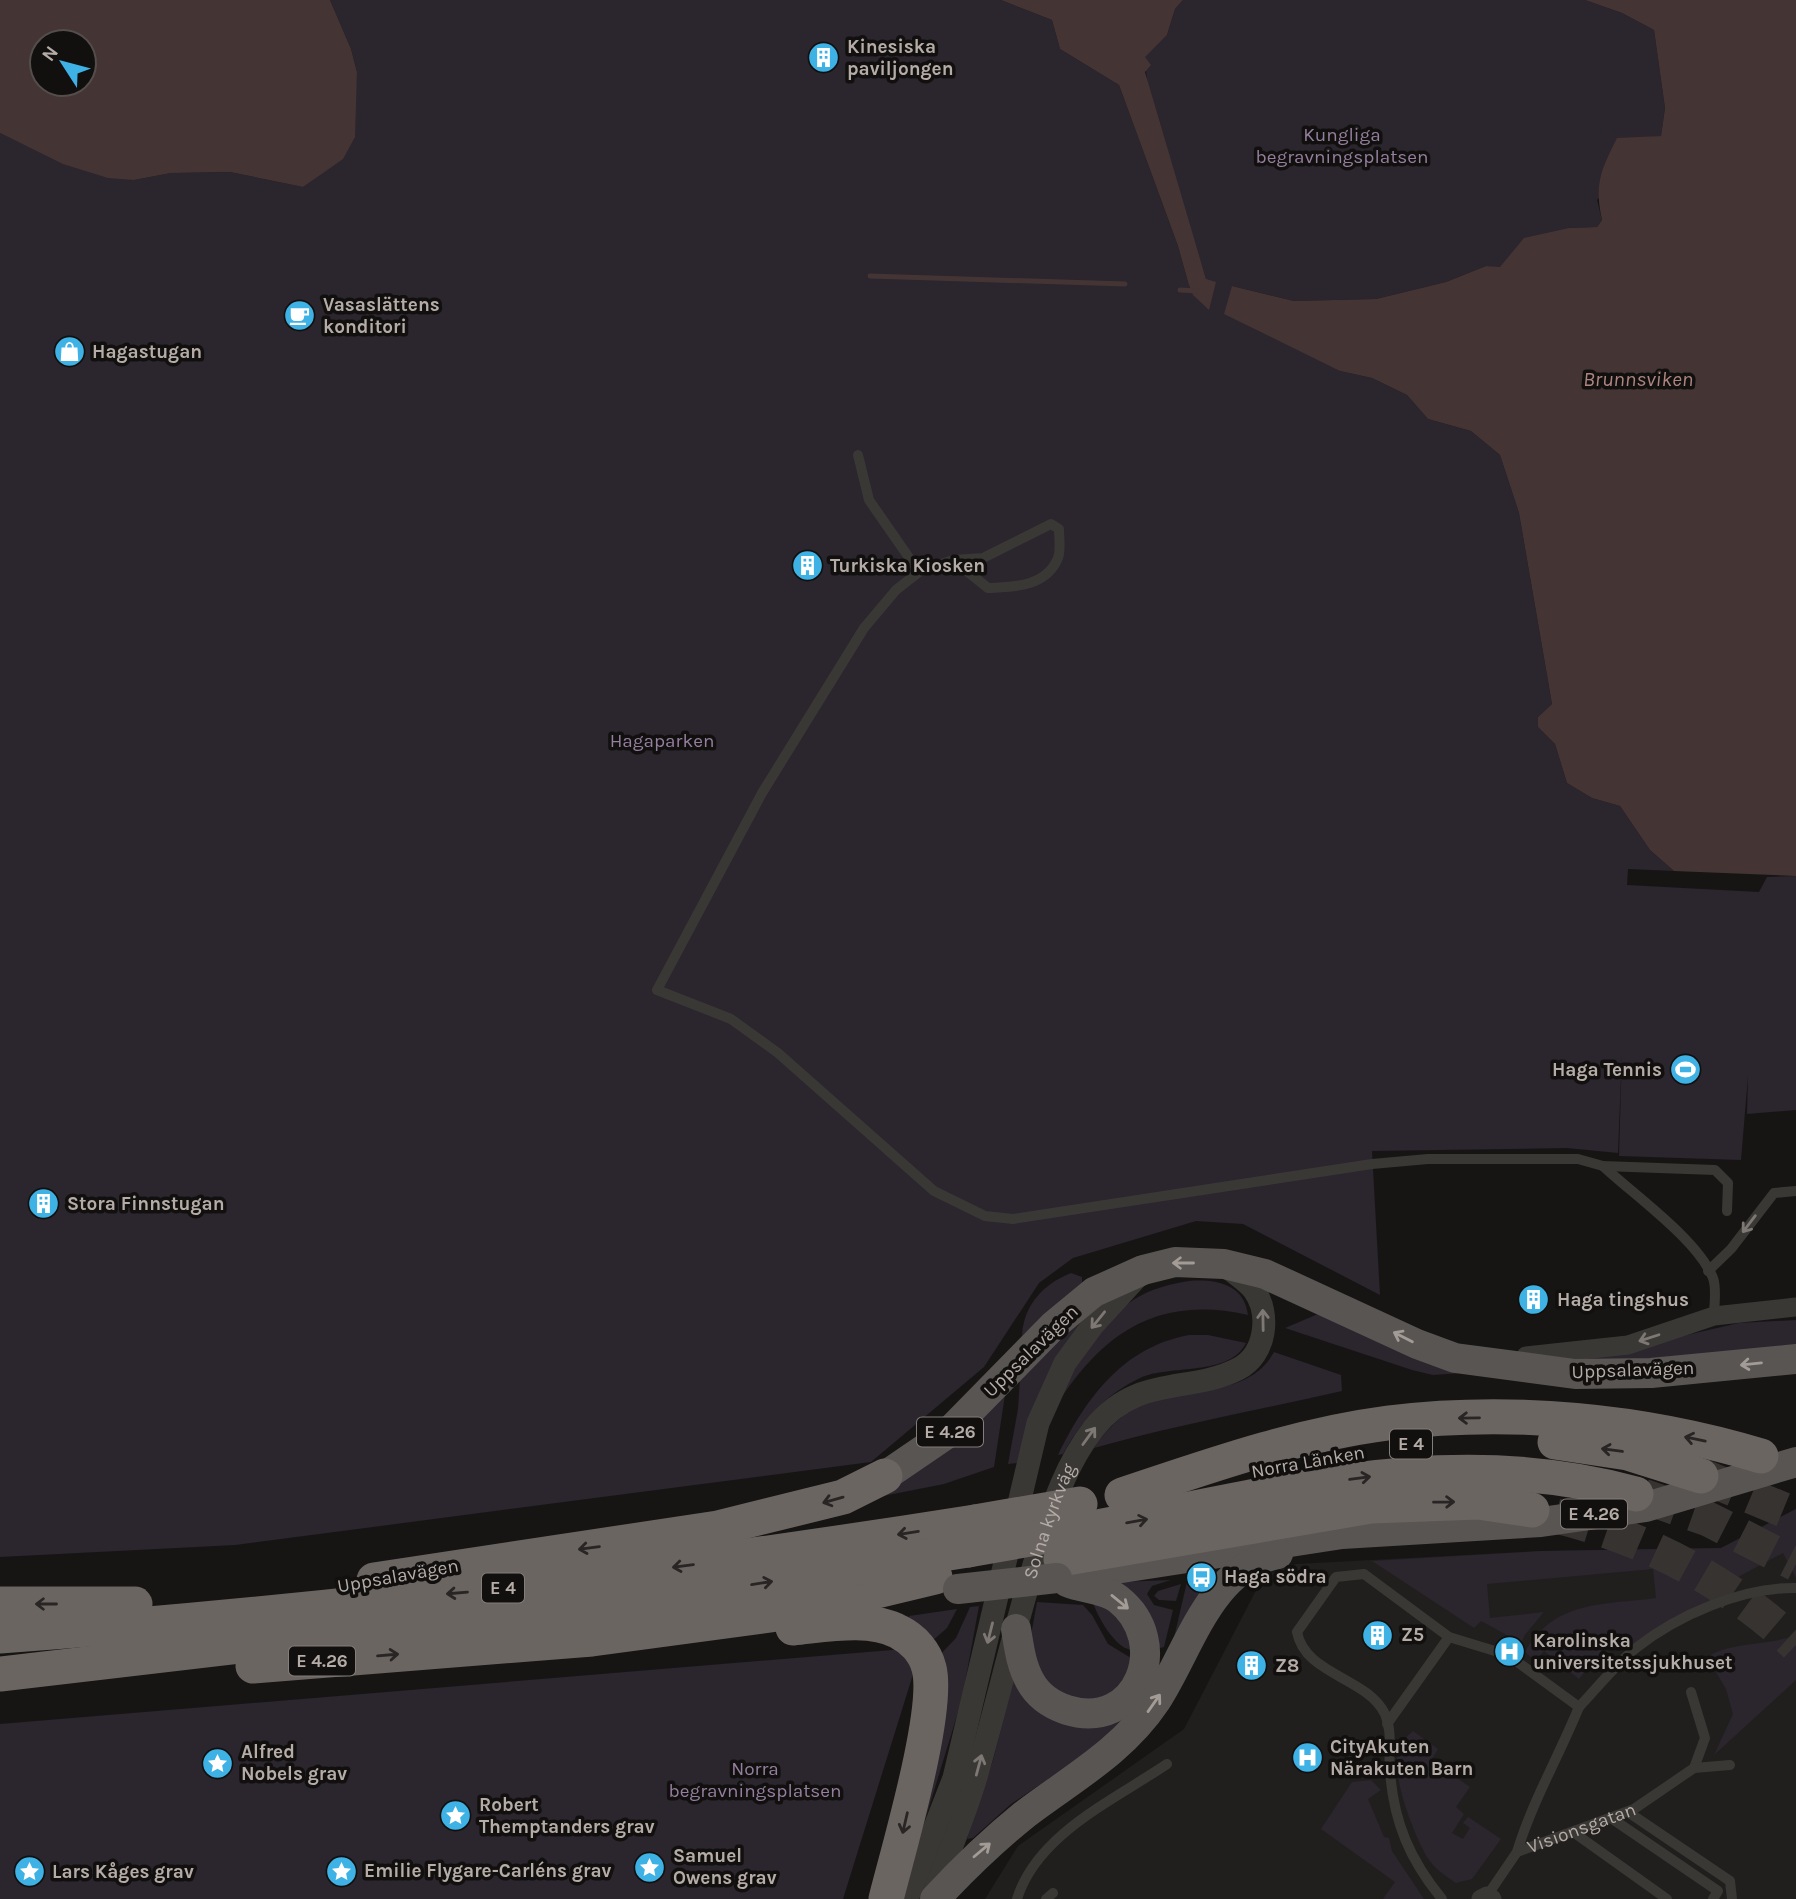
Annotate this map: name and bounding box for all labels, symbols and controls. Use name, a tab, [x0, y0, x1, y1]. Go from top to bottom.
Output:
north arrow	[28, 28, 98, 98]
place label: Kinesiska paviljongen	[847, 36, 954, 80]
building icon: Kinesiska paviljongen	[807, 41, 841, 75]
text: N	[37, 42, 63, 66]
park label: Kungliga begravningsplatsen	[1255, 124, 1429, 168]
place label: Vasaslättens konditori	[323, 294, 440, 338]
cafe icon: Vasaslättens konditori	[283, 299, 317, 333]
shop icon: Hagastugan	[52, 335, 86, 369]
place label: Hagastugan	[92, 341, 202, 363]
water label: Brunnsviken	[1583, 367, 1693, 391]
building icon: Turkiska Kiosken	[790, 549, 824, 583]
place label: Turkiska Kiosken	[830, 555, 985, 577]
park label: Hagaparken	[610, 730, 714, 752]
sports icon: Haga Tennis	[1668, 1053, 1702, 1087]
place label: Haga Tennis	[1552, 1059, 1662, 1081]
building icon: Stora Finnstugan	[27, 1187, 61, 1221]
place label: Stora Finnstugan	[67, 1193, 224, 1215]
one-way arrow	[1741, 1214, 1756, 1233]
one-way arrow	[1172, 1256, 1195, 1270]
building icon: Haga tingshus	[1517, 1283, 1551, 1317]
place label: Haga tingshus	[1557, 1289, 1689, 1311]
street label: Uppsalavägen	[979, 1300, 1083, 1402]
one-way arrow	[1256, 1309, 1269, 1332]
one-way arrow	[1090, 1311, 1105, 1329]
one-way arrow	[1393, 1329, 1414, 1343]
one-way arrow	[1638, 1332, 1660, 1345]
street label: Uppsalavägen	[1571, 1357, 1695, 1383]
one-way arrow	[1740, 1357, 1763, 1370]
one-way arrow	[1458, 1411, 1481, 1425]
road number: E 4.26	[917, 1418, 983, 1447]
one-way arrow	[1081, 1427, 1096, 1446]
road number: E 4	[1390, 1429, 1432, 1458]
one-way arrow	[1684, 1431, 1707, 1445]
street label: Norra Länken	[1250, 1441, 1366, 1483]
one-way arrow	[1601, 1444, 1624, 1457]
street label: Solna kyrkväg	[1019, 1460, 1081, 1582]
one-way arrow	[1348, 1472, 1371, 1485]
one-way arrow	[822, 1494, 844, 1507]
one-way arrow	[1432, 1495, 1455, 1509]
road number: E 4.26	[1561, 1499, 1627, 1528]
one-way arrow	[1125, 1514, 1148, 1527]
one-way arrow	[897, 1526, 920, 1539]
one-way arrow	[578, 1541, 601, 1554]
street label: Uppsalavägen	[336, 1555, 460, 1597]
one-way arrow	[672, 1560, 695, 1573]
bus stop icon: Haga södra	[1184, 1560, 1218, 1594]
place label: Haga södra	[1224, 1566, 1327, 1588]
road number: E 4	[482, 1574, 524, 1602]
one-way arrow	[750, 1576, 773, 1589]
one-way arrow	[446, 1587, 469, 1600]
one-way arrow	[1110, 1595, 1128, 1610]
one-way arrow	[35, 1597, 58, 1611]
building icon: Z5	[1361, 1618, 1395, 1652]
one-way arrow	[983, 1621, 997, 1644]
place label: Z5	[1401, 1624, 1424, 1646]
place label: Karolinska universitetssjukhuset	[1533, 1630, 1733, 1674]
hospital icon: Karolinska universitetssjukhuset	[1493, 1635, 1527, 1669]
road number: E 4.26	[289, 1646, 355, 1676]
one-way arrow	[376, 1648, 399, 1661]
building icon: Z8	[1235, 1649, 1269, 1683]
place label: Z8	[1275, 1655, 1299, 1677]
one-way arrow	[1147, 1694, 1161, 1713]
place label: CityAkuten Närakuten Barn	[1330, 1736, 1473, 1780]
place label: Alfred Nobels grav	[241, 1741, 347, 1785]
hospital icon: CityAkuten Närakuten Barn	[1290, 1741, 1324, 1775]
place icon: Alfred Nobels grav	[201, 1746, 235, 1780]
one-way arrow	[973, 1755, 986, 1777]
park label: Norra begravningsplatsen	[668, 1758, 842, 1802]
place label: Robert Themptanders grav	[479, 1794, 655, 1838]
street label: Visionsgatan	[1524, 1798, 1639, 1858]
place icon: Robert Themptanders grav	[439, 1799, 473, 1833]
one-way arrow	[898, 1811, 911, 1834]
one-way arrow	[973, 1842, 991, 1858]
place label: Samuel Owens grav	[673, 1845, 777, 1889]
place icon: Samuel Owens grav	[633, 1850, 667, 1884]
place icon: Emilie Flygare-Carléns grav	[324, 1854, 358, 1888]
place icon: Lars Kåges grav	[12, 1855, 46, 1889]
place label: Emilie Flygare-Carléns grav	[364, 1860, 612, 1882]
place label: Lars Kåges grav	[52, 1861, 194, 1883]

